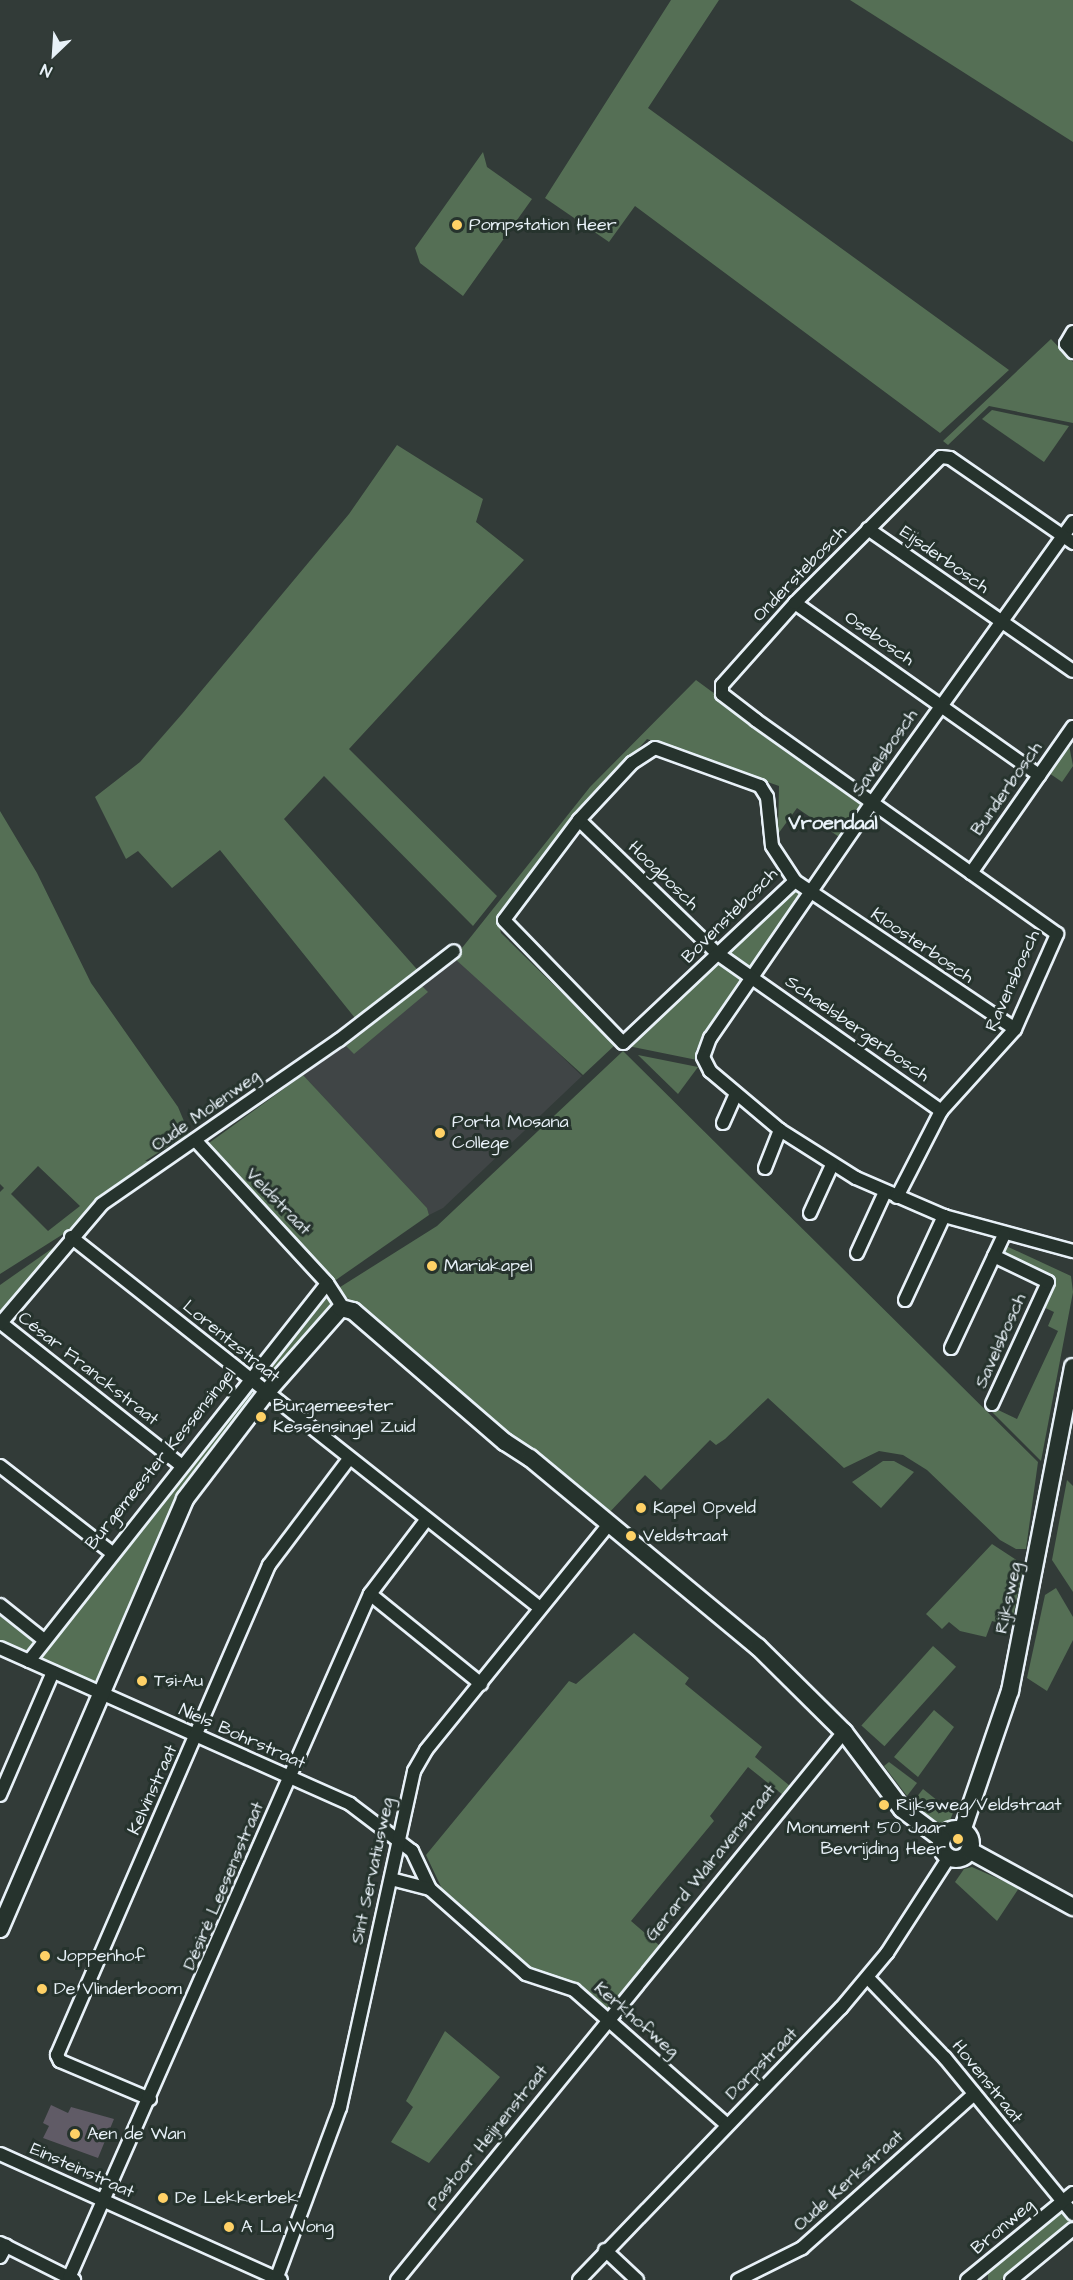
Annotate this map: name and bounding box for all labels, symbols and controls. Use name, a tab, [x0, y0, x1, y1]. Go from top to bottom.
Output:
north arrow	[24, 24, 84, 84]
text: N	[37, 58, 56, 82]
place label: Pompstation Heer	[469, 214, 617, 236]
marker: Pompstation Heer	[450, 218, 464, 232]
street label: Onderstebosch	[749, 521, 851, 627]
street label: Eijsderbosch	[895, 521, 993, 599]
street label: Osebosch	[840, 607, 918, 671]
street label: Savelsbosch	[847, 705, 923, 801]
street label: Bunderbosch	[967, 738, 1047, 840]
district label: Vroendaal	[788, 811, 878, 835]
street label: Hoogbosch	[623, 837, 703, 915]
street label: Bovenstebosch	[678, 864, 782, 968]
street label: Kloosterbosch	[866, 904, 978, 988]
street label: Ravensbosch	[981, 927, 1045, 1035]
street label: Schaelsbergerbosch	[781, 971, 933, 1087]
street label: Oude Molenweg	[148, 1066, 264, 1156]
place label: Porta Mosana College	[452, 1112, 569, 1154]
marker: Porta Mosana College	[433, 1126, 447, 1140]
street label: Veldstraat	[241, 1164, 315, 1240]
place label: Mariakapel	[444, 1255, 533, 1277]
marker: Mariakapel	[425, 1259, 439, 1273]
street label: Savelsbosch	[971, 1290, 1031, 1392]
street label: Lorentzstraat	[178, 1296, 284, 1388]
street label: César Franckstraat	[13, 1307, 163, 1431]
street label: Burgemeester Kessensingel	[81, 1364, 241, 1554]
place label: Burgemeester Kessensingel Zuid	[273, 1396, 415, 1438]
marker: Burgemeester Kessensingel Zuid	[254, 1410, 268, 1424]
place label: Kapel Opveld	[653, 1497, 756, 1519]
marker: Kapel Opveld	[634, 1501, 648, 1515]
place label: Veldstraat	[643, 1525, 728, 1547]
marker: Veldstraat	[624, 1529, 638, 1543]
street label: Rijksweg	[991, 1560, 1027, 1636]
place label: Tsi-Au	[154, 1670, 203, 1692]
marker: Tsi-Au	[135, 1674, 149, 1688]
street label: Niels Bohrstraat	[175, 1699, 309, 1775]
street label: Kelvinstraat	[124, 1742, 182, 1838]
street label: Gerard Walravenstraat	[641, 1780, 781, 1946]
place label: Rijksweg/Veldstraat	[896, 1794, 1062, 1816]
street label: Sint Servatiusweg	[347, 1796, 399, 1946]
marker: Rijksweg/Veldstraat	[877, 1798, 891, 1812]
street label: Désiré Leesensstraat	[179, 1799, 269, 1973]
place label: Monument 50 Jaar Bevrijding Heer	[787, 1818, 946, 1860]
marker: Monument 50 Jaar Bevrijding Heer	[951, 1832, 965, 1846]
place label: Joppenhof	[57, 1945, 145, 1967]
marker: Joppenhof	[38, 1949, 52, 1963]
street label: Kerkhofweg	[589, 1977, 683, 2063]
place label: De Vlinderboom	[54, 1978, 182, 2000]
marker: De Vlinderboom	[35, 1982, 49, 1996]
street label: Dorpstraat	[721, 2023, 803, 2105]
street label: Hovenstraat	[947, 2036, 1027, 2128]
street label: Pastoor Heijnenstraat	[423, 2061, 553, 2215]
place label: Aen de Wan	[87, 2123, 186, 2145]
street label: Oude Kerkstraat	[789, 2126, 909, 2236]
marker: Aen de Wan	[68, 2127, 82, 2141]
street label: Einsteinstraat	[26, 2138, 138, 2204]
place label: De Lekkerbek	[175, 2187, 299, 2209]
marker: De Lekkerbek	[156, 2191, 170, 2205]
street label: Bronweg	[967, 2194, 1039, 2260]
place label: A La Wong	[241, 2216, 334, 2238]
marker: A La Wong	[222, 2220, 236, 2234]

